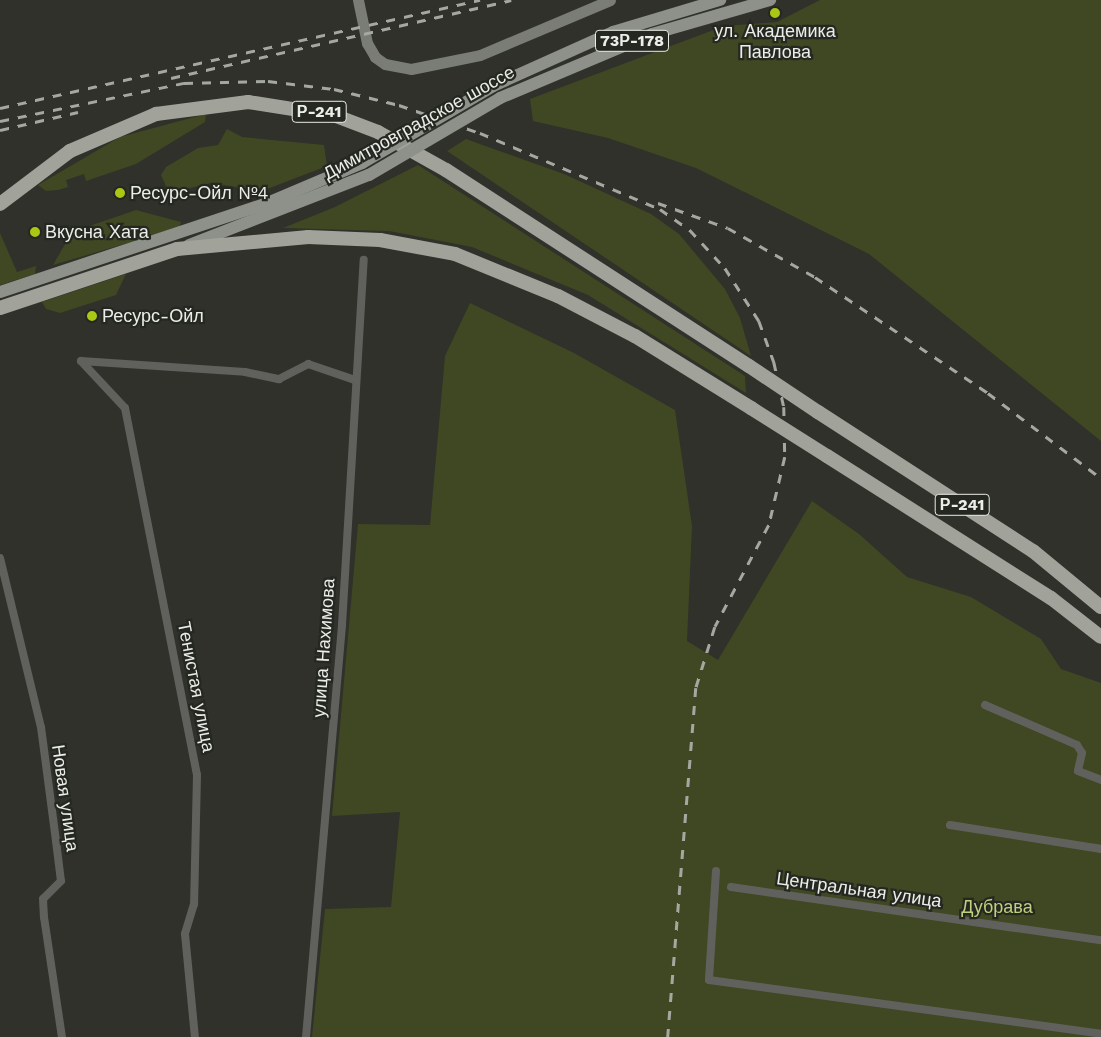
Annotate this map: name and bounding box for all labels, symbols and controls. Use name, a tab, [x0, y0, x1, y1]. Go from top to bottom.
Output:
marker: ул. Академика Павлова	[769, 7, 781, 19]
place label: ул. Академика Павлова	[714, 21, 836, 64]
road number: 73Р-178	[594, 27, 670, 54]
street label: Димитровградское шоссе	[320, 61, 518, 185]
road number: Р-241	[292, 98, 346, 125]
place label: Ресурс-Ойл №4	[130, 182, 269, 204]
marker: Ресурс-Ойл №4	[114, 187, 126, 199]
place label: Вкусна Хата	[45, 221, 149, 243]
marker: Вкусна Хата	[29, 226, 41, 238]
place label: Ресурс-Ойл	[102, 305, 204, 327]
marker: Ресурс-Ойл	[86, 310, 98, 322]
road number: Р-241	[934, 492, 990, 518]
street label: улица Нахимова	[308, 578, 340, 718]
street label: Тенистая улица	[173, 620, 219, 754]
street label: Новая улица	[47, 743, 83, 853]
street label: Центральная улица	[775, 868, 943, 912]
park label: Дубрава	[961, 896, 1033, 918]

